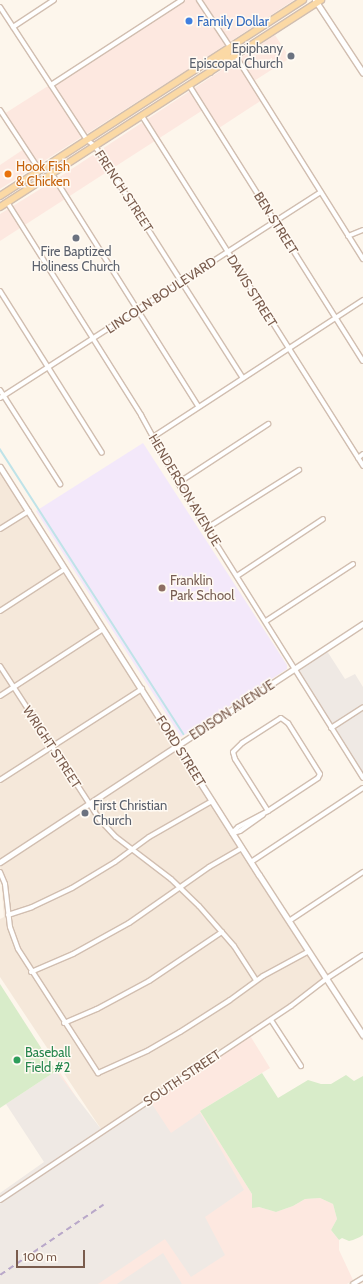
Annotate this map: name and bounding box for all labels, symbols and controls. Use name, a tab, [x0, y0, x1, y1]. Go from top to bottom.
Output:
place label: Family Dollar	[197, 13, 269, 29]
marker: Family Dollar	[184, 16, 194, 26]
place label: Epiphany Episcopal Church	[189, 41, 283, 72]
marker: Epiphany Episcopal Church	[286, 51, 296, 61]
street label: FRENCH STREET	[92, 147, 156, 235]
place label: Hook Fish & Chicken	[16, 159, 70, 190]
marker: Hook Fish & Chicken	[3, 169, 13, 179]
street label: BEN STREET	[251, 189, 301, 257]
marker: Fire Baptized Holiness Church	[71, 233, 81, 243]
place label: Fire Baptized Holiness Church	[32, 244, 120, 275]
street label: DAVIS STREET	[224, 252, 280, 330]
street label: LINCOLN BOULEVARD	[103, 253, 219, 337]
street label: HENDERSON AVENUE	[145, 431, 225, 549]
place label: Franklin Park School	[170, 573, 234, 604]
marker: Franklin Park School	[157, 583, 167, 593]
street label: EDISON AVENUE	[187, 677, 277, 743]
street label: WRIGHT STREET	[20, 703, 84, 791]
street label: FORD STREET	[153, 713, 209, 789]
place label: First Christian Church	[93, 798, 167, 829]
marker: First Christian Church	[80, 808, 90, 818]
place label: Baseball Field #2	[25, 1045, 71, 1076]
street label: SOUTH STREET	[140, 1046, 224, 1110]
marker: Baseball Field #2	[12, 1055, 22, 1065]
scale bar	[18, 1242, 87, 1268]
text: 100 m	[23, 1249, 57, 1264]

